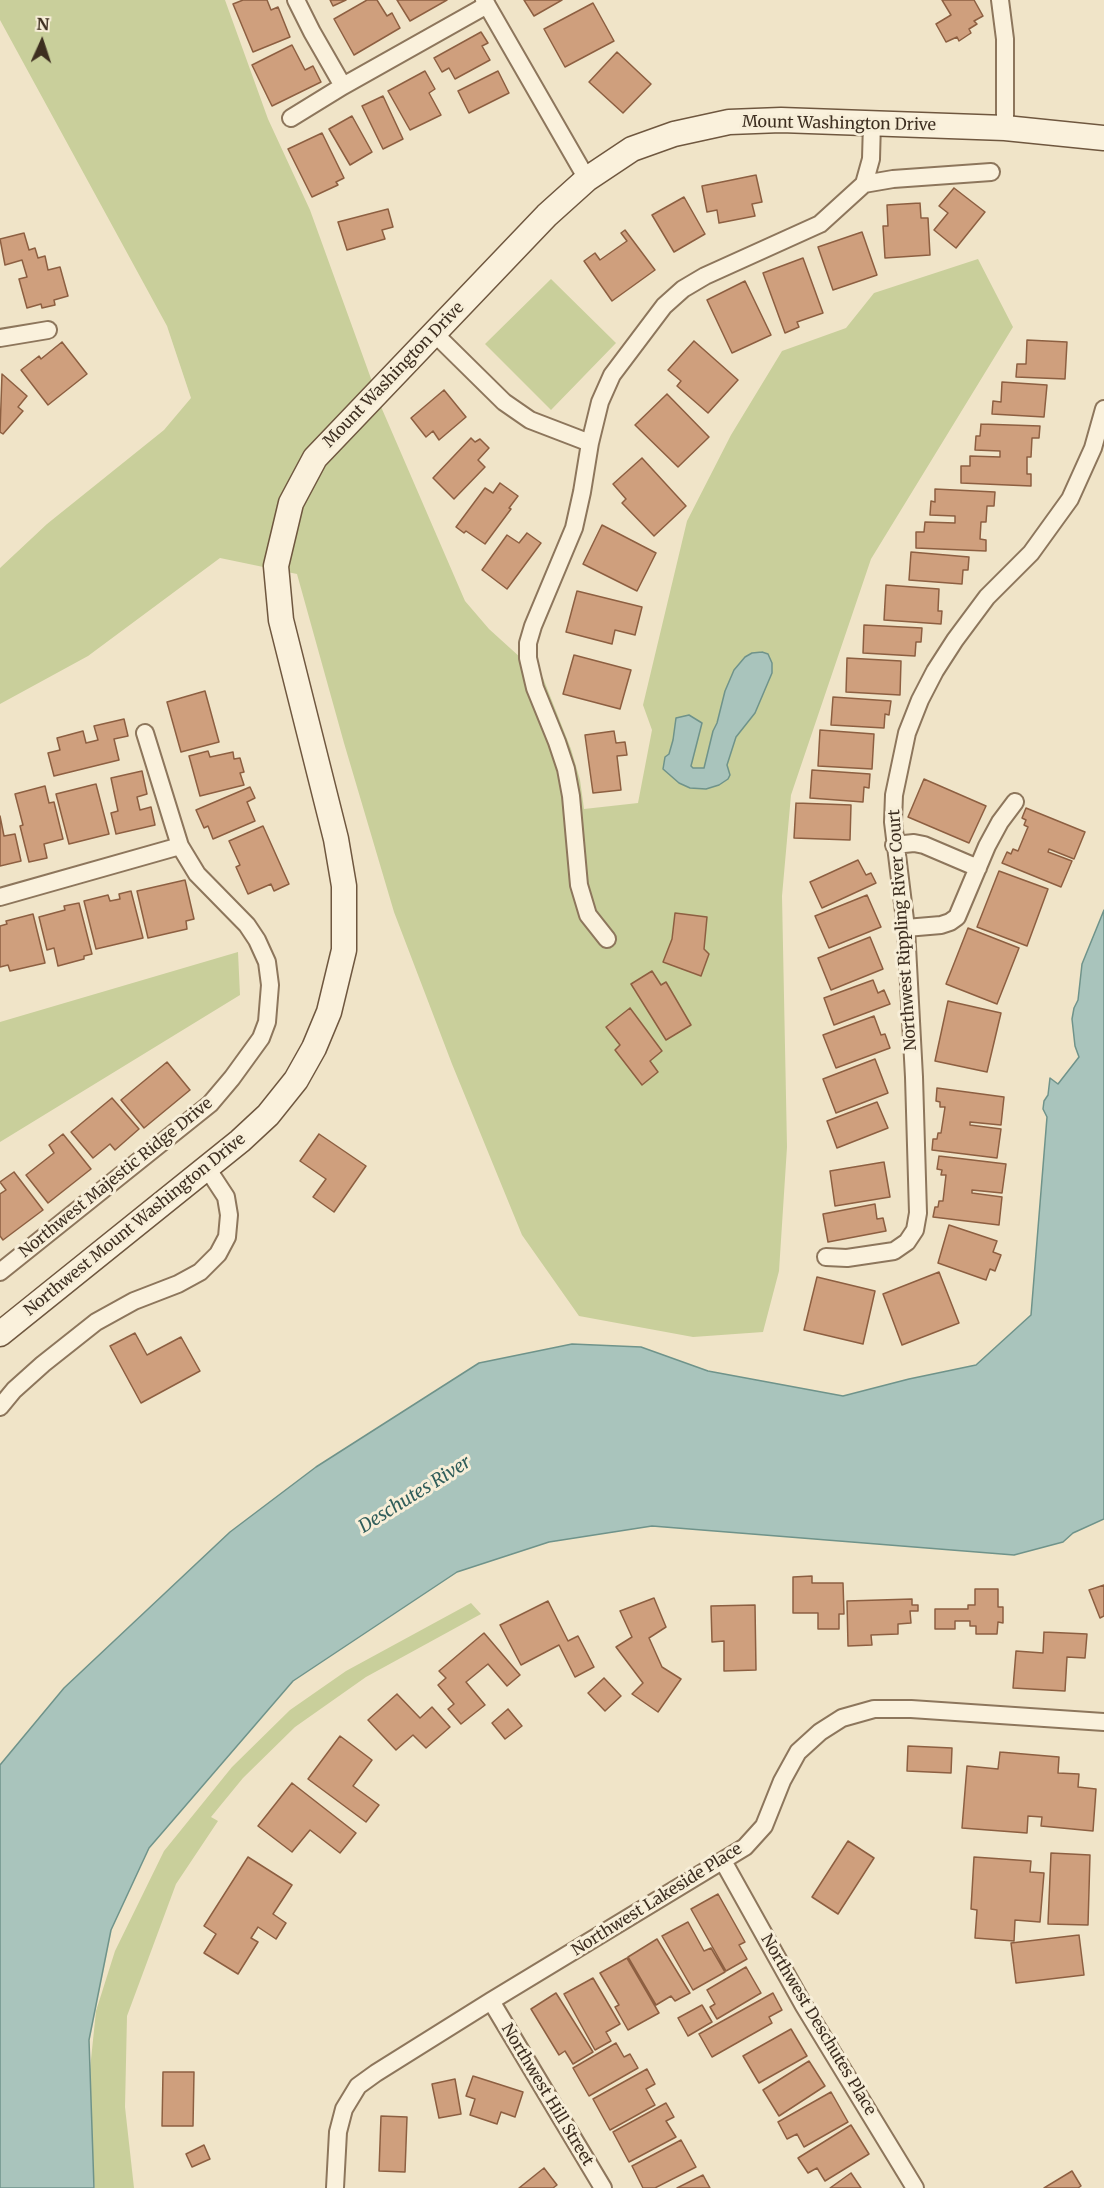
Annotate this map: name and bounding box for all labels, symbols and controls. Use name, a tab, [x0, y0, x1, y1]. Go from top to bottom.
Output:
north arrow	[12, 12, 72, 72]
text: N	[36, 14, 50, 34]
street label: Mount Washington Drive	[742, 113, 936, 135]
street label: Mount Washington Drive	[320, 299, 468, 451]
street label: Northwest Rippling River Court	[885, 809, 921, 1051]
street label: Northwest Majestic Ridge Drive	[16, 1094, 216, 1262]
street label: Northwest Mount Washington Drive	[21, 1130, 249, 1320]
water label: Deschutes River	[355, 1452, 475, 1538]
street label: Northwest Lakeside Place	[568, 1840, 746, 1960]
street label: Northwest Deschutes Place	[756, 1931, 880, 2119]
street label: Northwest Hill Street	[497, 2020, 597, 2170]

